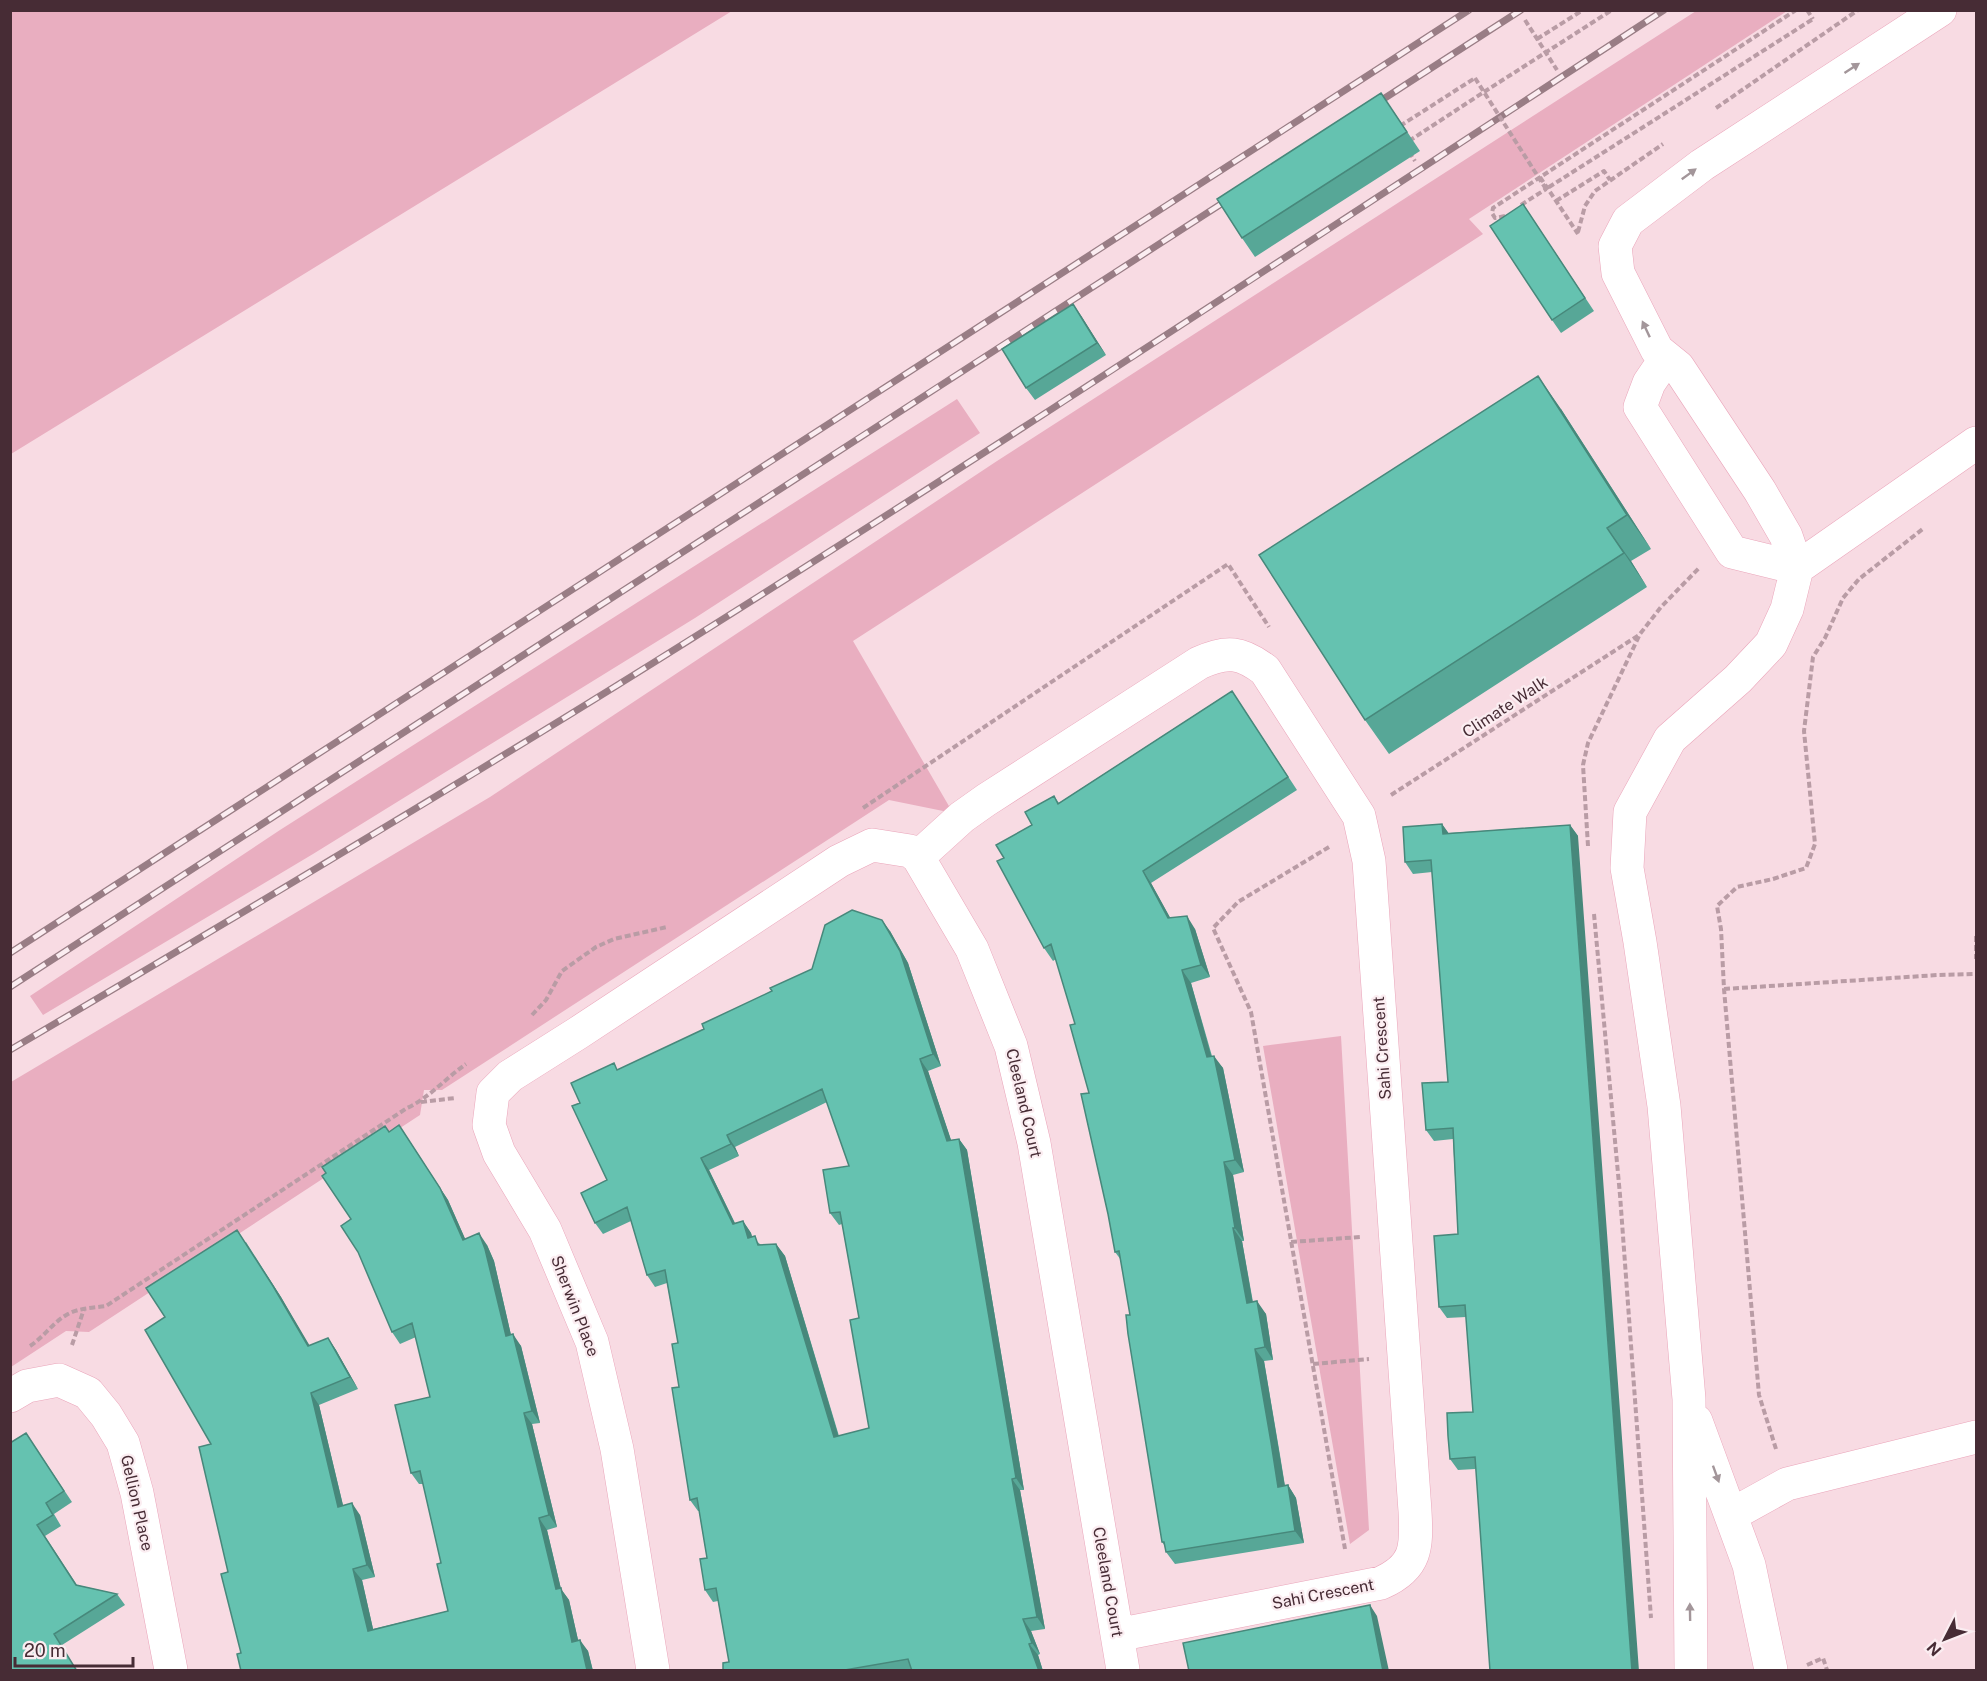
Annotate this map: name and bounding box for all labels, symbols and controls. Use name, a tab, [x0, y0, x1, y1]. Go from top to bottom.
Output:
one-way arrow	[1844, 62, 1860, 73]
one-way arrow	[1680, 168, 1696, 180]
one-way arrow	[1642, 320, 1651, 337]
street label: Climate Walk	[1459, 672, 1551, 742]
street label: Sahi Crescent	[1369, 996, 1395, 1100]
street label: Cleeland Court	[1002, 1047, 1046, 1159]
street label: Sherwin Place	[547, 1253, 603, 1359]
street label: Gellion Place	[117, 1453, 157, 1553]
one-way arrow	[1711, 1465, 1721, 1483]
street label: Cleeland Court	[1089, 1525, 1127, 1639]
street label: Sahi Crescent	[1270, 1575, 1376, 1613]
one-way arrow	[1685, 1603, 1695, 1622]
north arrow	[1915, 1609, 1975, 1669]
scale bar	[15, 1630, 134, 1668]
text: N	[1923, 1638, 1945, 1660]
text: 20 m	[24, 1640, 66, 1661]

